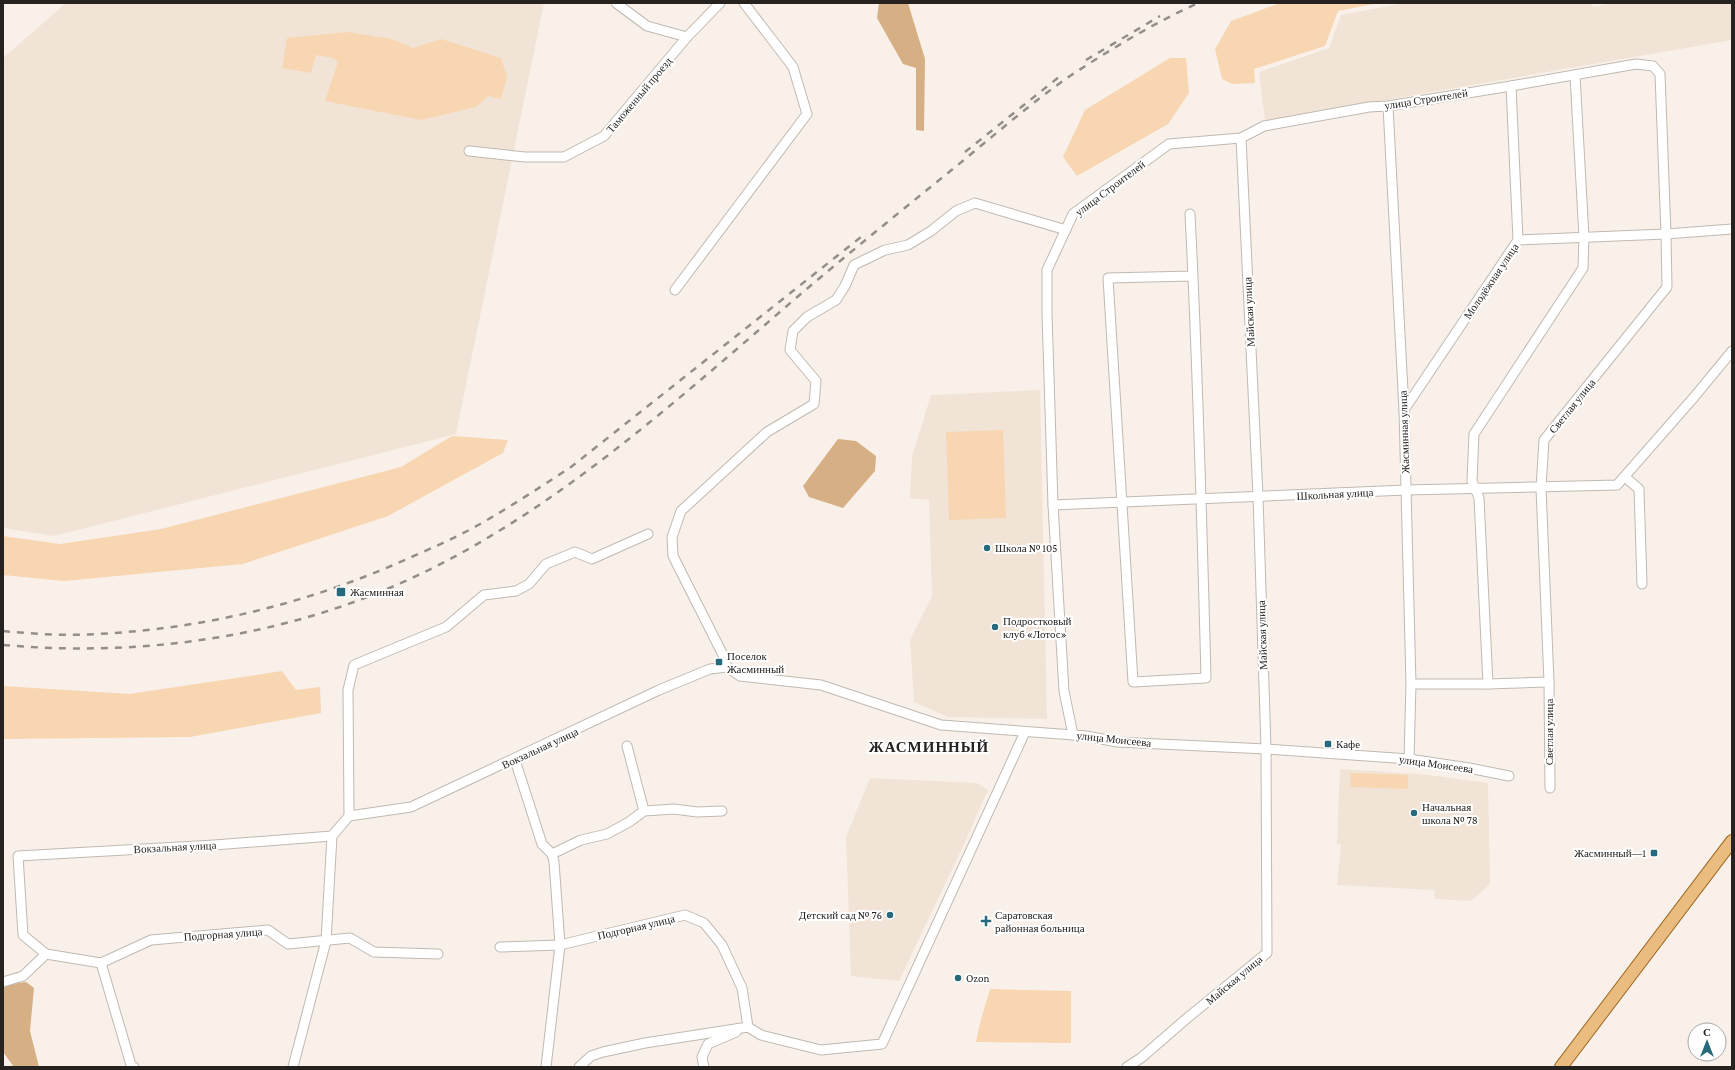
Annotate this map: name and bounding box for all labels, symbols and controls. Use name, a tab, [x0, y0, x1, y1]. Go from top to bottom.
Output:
street label: Таможенный проезд	[604, 55, 674, 135]
street label: улица Строителей	[1383, 86, 1469, 112]
street label: улица Строителей	[1073, 158, 1147, 218]
street label: Молодёжная улица	[1461, 241, 1521, 321]
street label: Майская улица	[1241, 277, 1257, 347]
street label: Светлая улица	[1546, 376, 1598, 436]
street label: Жасминная улица	[1397, 390, 1411, 474]
street label: Школьная улица	[1296, 486, 1374, 502]
place label: Школа № 105	[995, 542, 1057, 554]
marker: Школа № 105	[982, 543, 992, 553]
marker: Жасминная	[335, 586, 347, 598]
place label: Жасминная	[350, 586, 404, 598]
street label: Майская улица	[1255, 600, 1269, 670]
place label: Подростковый клуб «Лотос»	[1003, 615, 1072, 640]
marker: Подростковый клуб «Лотос»	[990, 622, 1000, 632]
place label: Поселок Жасминный	[727, 650, 784, 675]
marker: Поселок Жасминный	[714, 657, 724, 667]
street label: Светлая улица	[1543, 699, 1555, 765]
street label: Вокзальная улица	[500, 725, 580, 771]
street label: улица Моисеева	[1076, 729, 1152, 749]
place label: Кафе	[1336, 738, 1360, 750]
district label: ЖАСМИННЫЙ	[869, 739, 989, 755]
marker: Кафе	[1323, 739, 1333, 749]
street label: улица Моисеева	[1398, 753, 1474, 775]
place label: Начальная школа № 78	[1422, 801, 1478, 826]
marker: Начальная школа № 78	[1409, 808, 1419, 818]
street label: Вокзальная улица	[133, 839, 217, 855]
place label: Жасминный—1	[1574, 847, 1646, 859]
marker: Жасминный—1	[1649, 848, 1659, 858]
place label: Детский сад № 76	[799, 909, 882, 921]
place label: Саратовская районная больница	[995, 909, 1085, 934]
marker: Детский сад № 76	[885, 910, 895, 920]
street label: Подгорная улица	[596, 912, 676, 942]
marker: Саратовская районная больница	[980, 915, 992, 927]
street label: Подгорная улица	[183, 925, 263, 943]
street label: Майская улица	[1203, 953, 1265, 1007]
place label: Ozon	[966, 972, 989, 984]
marker: Ozon	[953, 973, 963, 983]
north arrow	[1687, 1022, 1727, 1062]
text: С	[1703, 1026, 1711, 1038]

